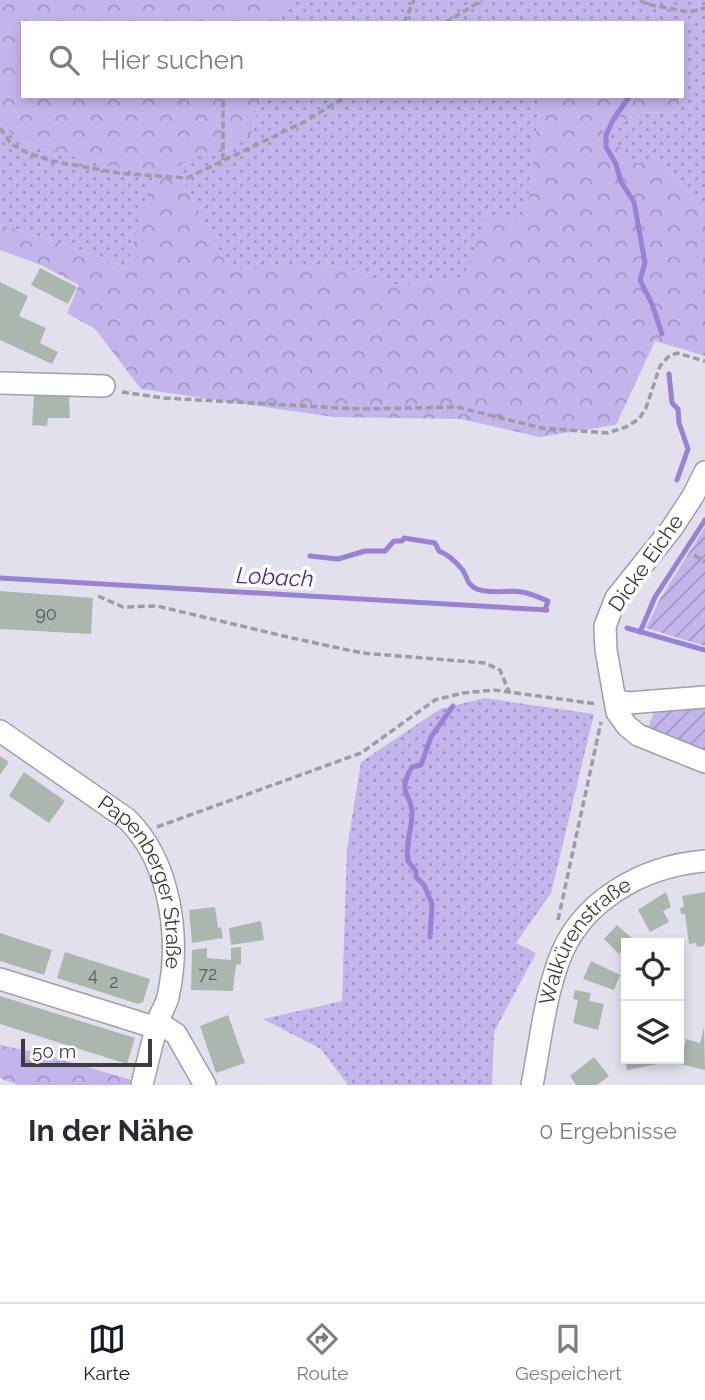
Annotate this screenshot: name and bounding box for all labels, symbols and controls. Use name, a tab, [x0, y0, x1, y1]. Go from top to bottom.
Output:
search box	[21, 21, 684, 98]
icon: search	[45, 41, 83, 79]
text: Hier suchen	[101, 45, 244, 75]
street label: Dicke Eiche	[603, 509, 688, 616]
water label: Lobach	[235, 561, 315, 592]
house number: 90	[35, 603, 57, 624]
street label: Papenberger Straße	[93, 790, 186, 970]
street label: Walkürenstraße	[534, 872, 635, 1008]
map controls	[621, 938, 684, 1064]
button: locate	[621, 938, 684, 1001]
house number: 72	[198, 963, 218, 984]
house number: 4	[88, 964, 98, 985]
house number: 2	[109, 971, 119, 992]
button: layers	[621, 1001, 684, 1064]
scale bar	[21, 1036, 152, 1068]
text: 50 m	[32, 1040, 76, 1062]
text: In der Nähe	[28, 1113, 193, 1148]
text: 0 Ergebnisse	[539, 1117, 677, 1144]
tab: Karte	[83, 1320, 130, 1384]
tab: Route	[296, 1320, 348, 1384]
tab: Gespeichert	[515, 1320, 622, 1384]

